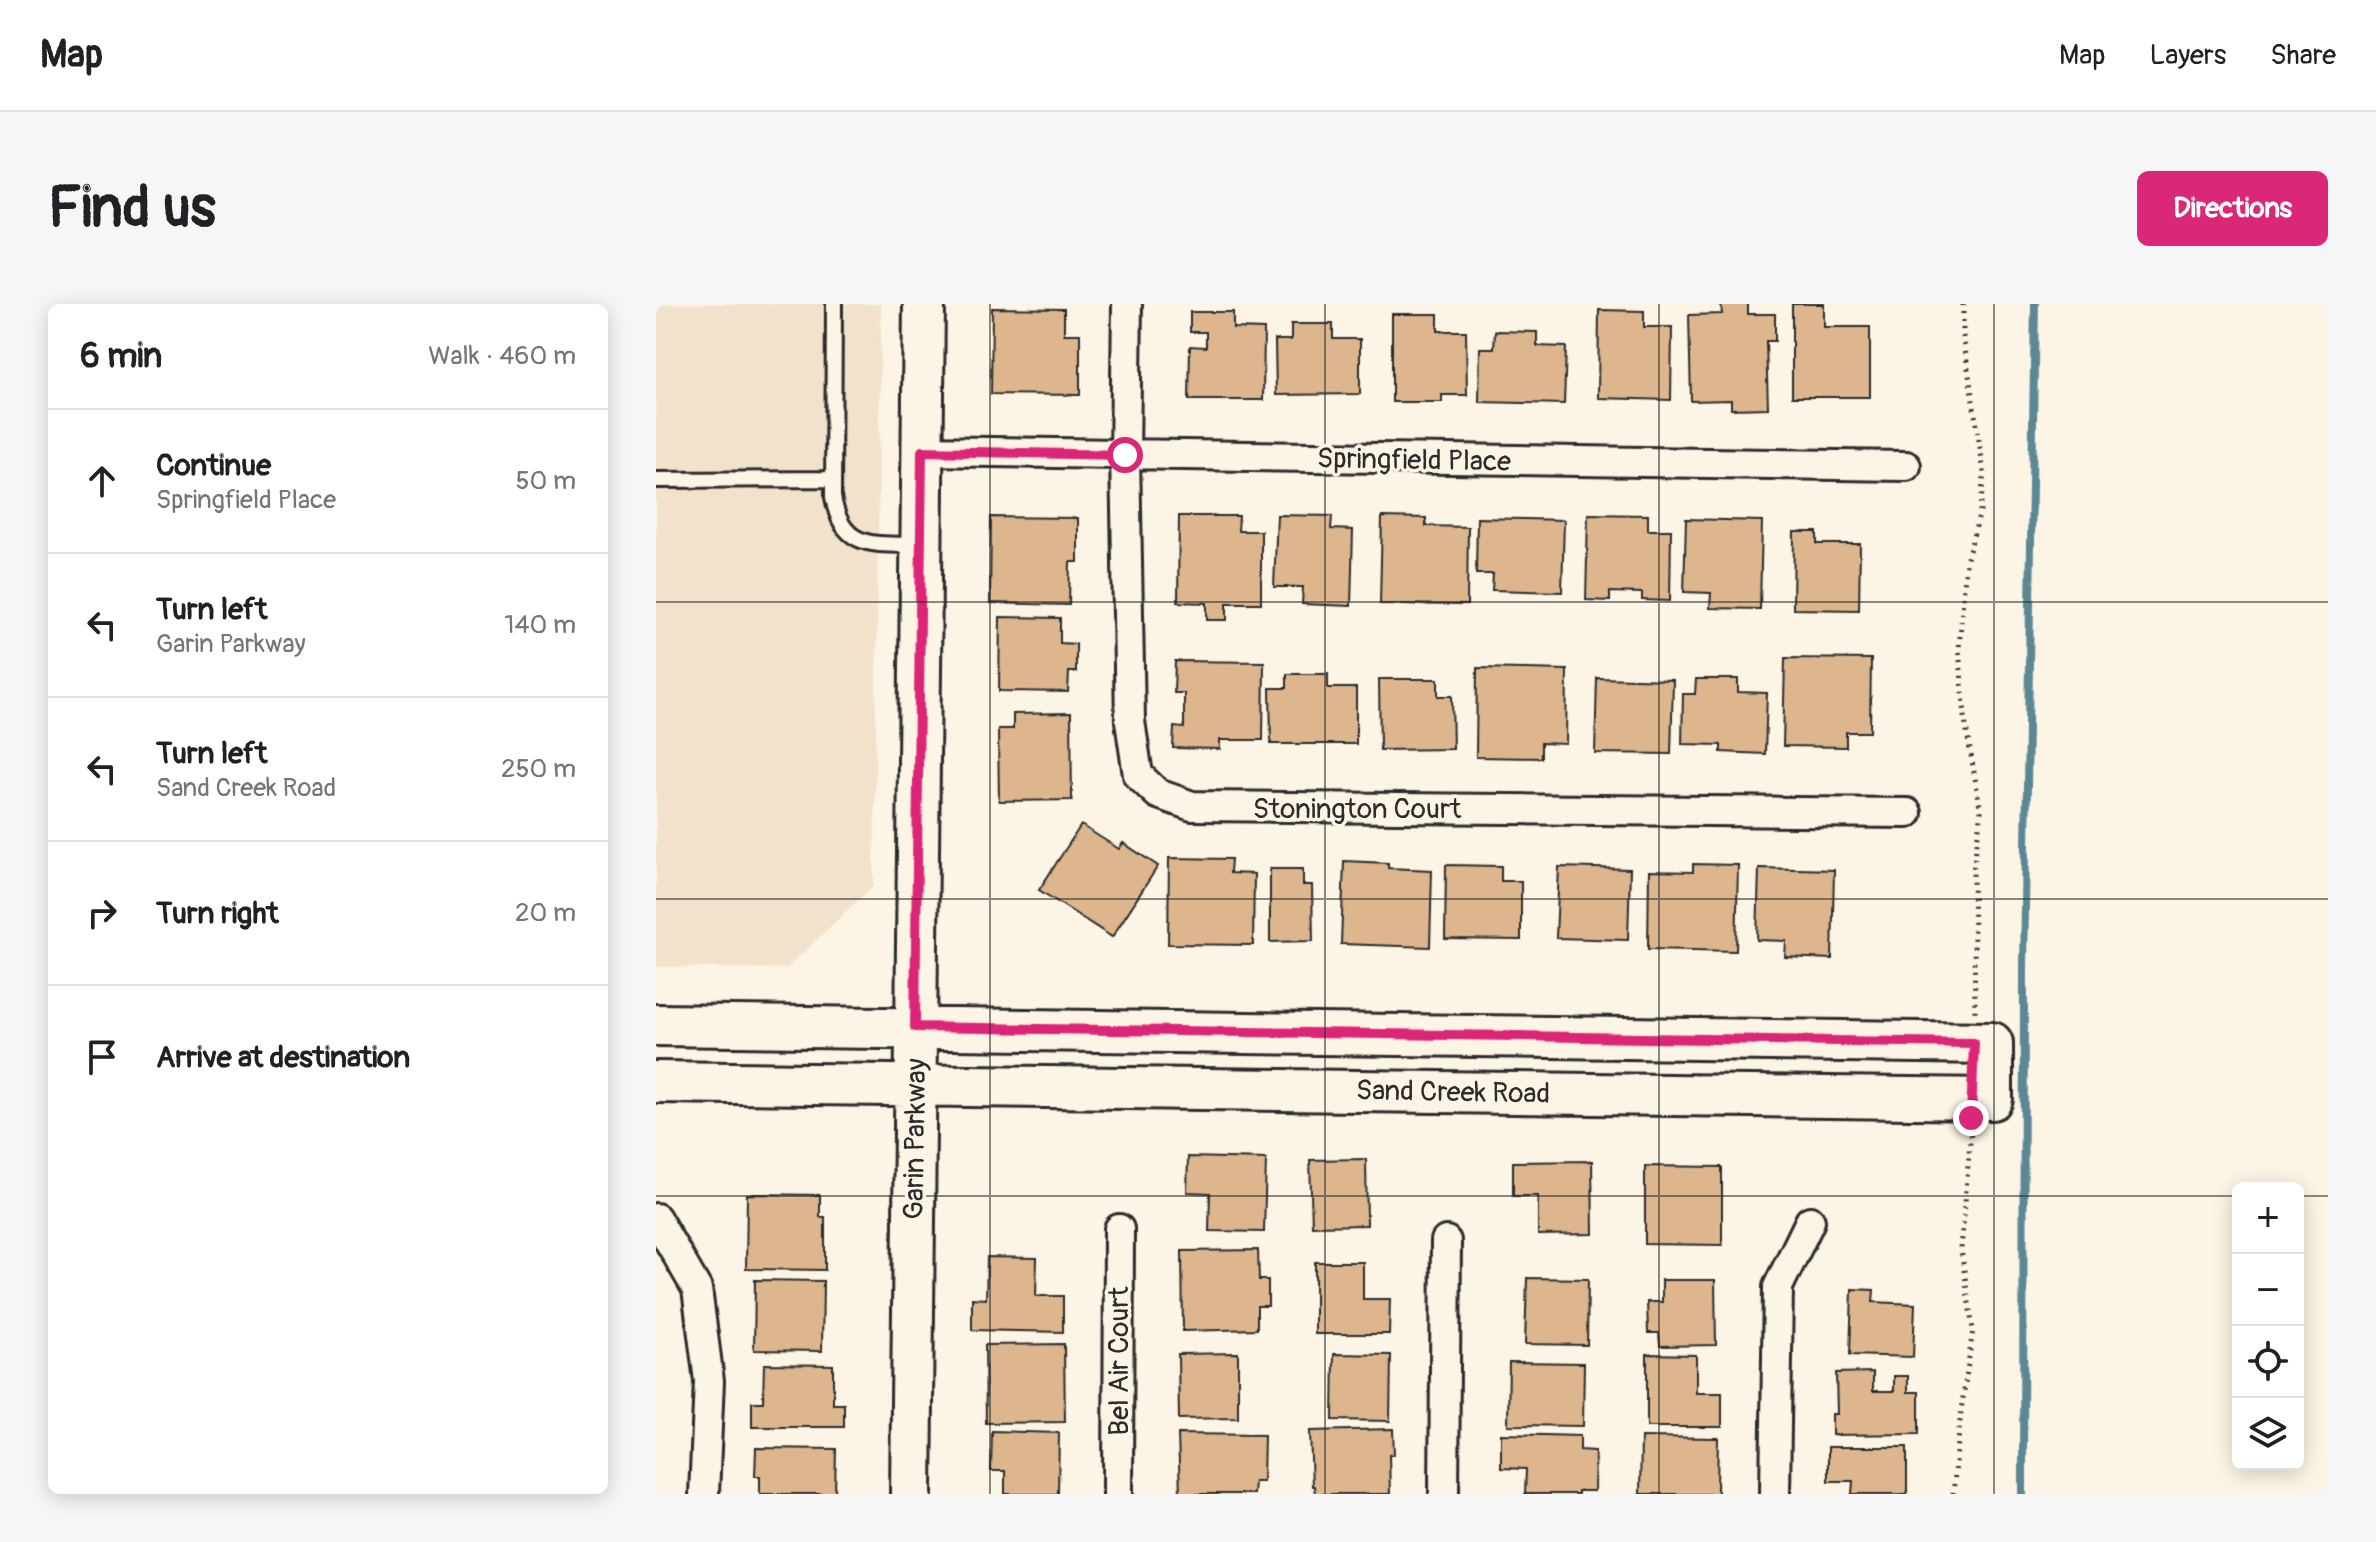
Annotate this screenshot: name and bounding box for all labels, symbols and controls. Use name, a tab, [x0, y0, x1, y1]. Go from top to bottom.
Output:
text: Map	[40, 31, 103, 79]
text: Map	[2059, 38, 2105, 73]
text: Layers	[2149, 38, 2226, 73]
text: Share	[2270, 38, 2336, 73]
button: Directions	[2137, 171, 2328, 246]
text: Find us	[48, 174, 216, 243]
text: 6 min	[80, 335, 162, 378]
text: Walk · 460 m	[428, 340, 576, 372]
route start	[1107, 437, 1143, 473]
street label: Springfield Place	[1317, 441, 1511, 480]
text: Continue	[156, 447, 271, 484]
icon: ahead	[80, 459, 124, 503]
text: 50 m	[515, 465, 576, 497]
text: Springfield Place	[156, 484, 336, 516]
text: Turn left	[156, 591, 267, 628]
icon: left	[80, 603, 124, 647]
text: 140 m	[504, 609, 576, 641]
text: Garin Parkway	[156, 628, 306, 660]
text: Turn left	[156, 735, 267, 772]
icon: left	[80, 747, 124, 791]
text: 250 m	[501, 753, 576, 785]
text: Sand Creek Road	[156, 772, 336, 804]
street label: Stonington Court	[1253, 792, 1462, 827]
icon: right	[80, 891, 124, 935]
text: Turn right	[156, 895, 279, 932]
text: 20 m	[515, 897, 576, 929]
icon: arrive	[80, 1035, 124, 1079]
text: Arrive at destination	[156, 1039, 410, 1076]
street label: Garin Parkway	[897, 1058, 934, 1220]
street label: Sand Creek Road	[1356, 1073, 1550, 1112]
route end	[1953, 1100, 1989, 1136]
map controls	[2232, 1182, 2304, 1470]
button: +	[2232, 1182, 2304, 1254]
button: −	[2232, 1254, 2304, 1326]
street label: Bel Air Court	[1102, 1286, 1137, 1436]
button: locate	[2232, 1326, 2304, 1398]
button: layers	[2232, 1398, 2304, 1470]

